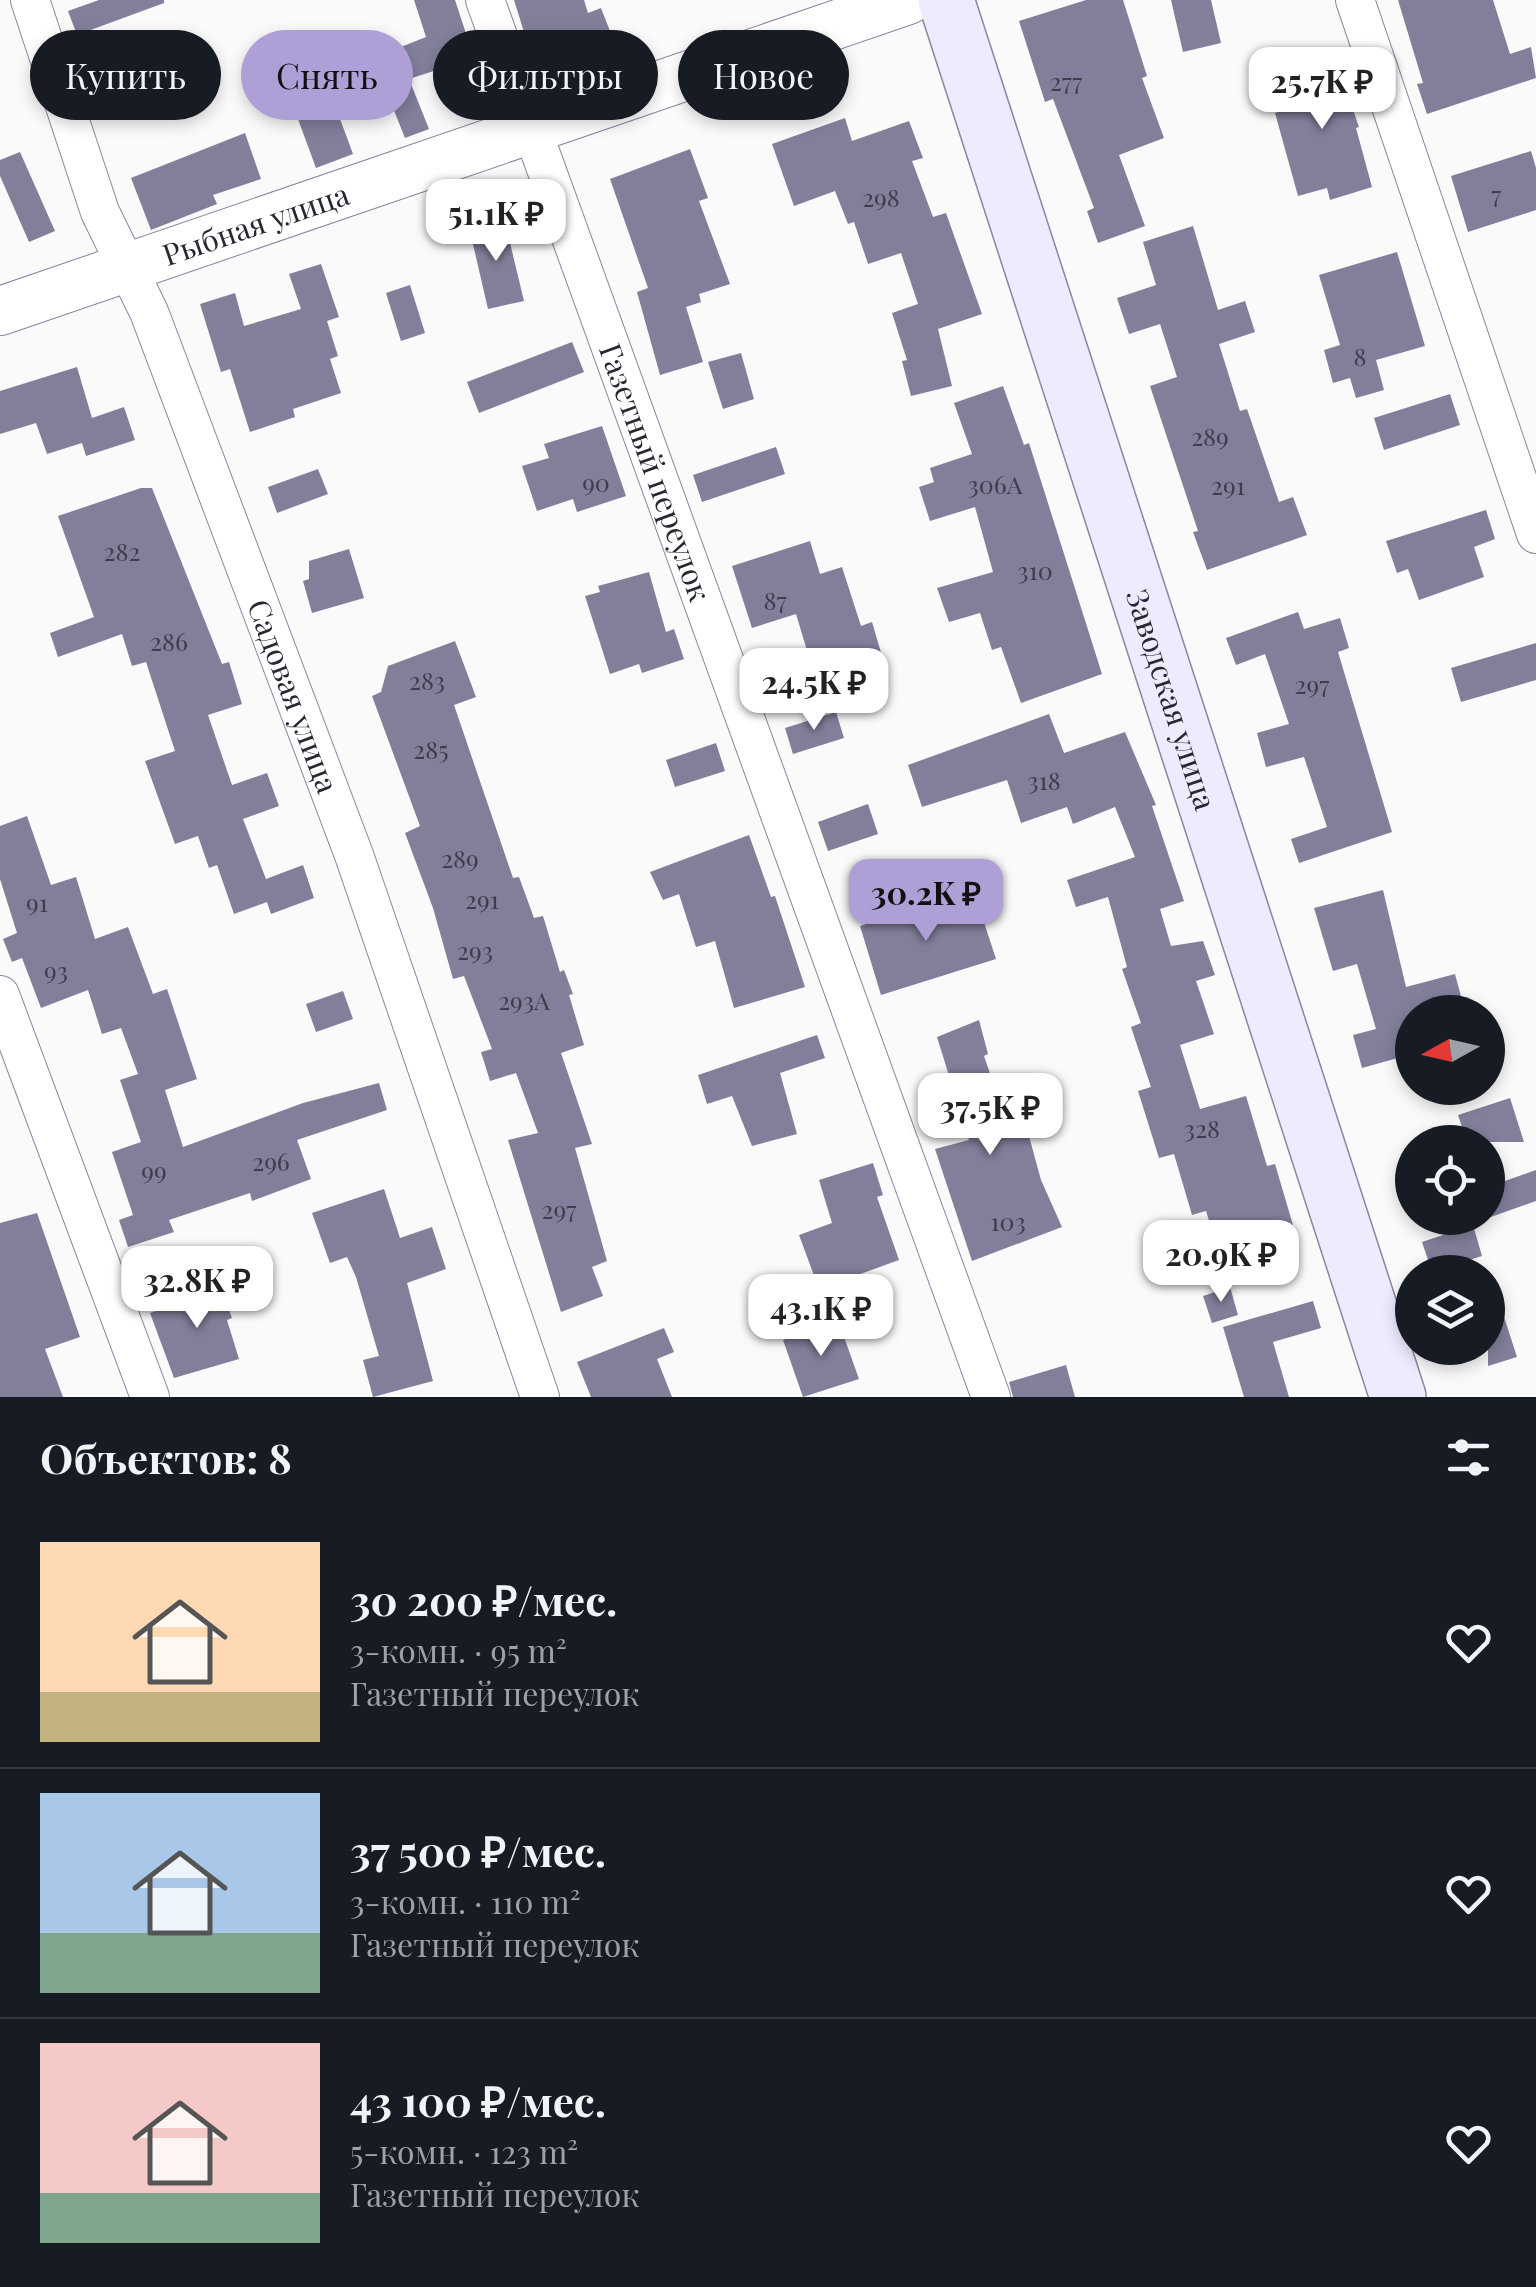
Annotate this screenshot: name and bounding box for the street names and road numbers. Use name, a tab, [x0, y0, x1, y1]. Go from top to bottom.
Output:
street label: Рыбная улица	[157, 173, 354, 274]
street label: Газетный переулок	[591, 337, 721, 606]
street label: Заводская улица	[1118, 584, 1227, 815]
street label: Садовая улица	[239, 594, 349, 798]

